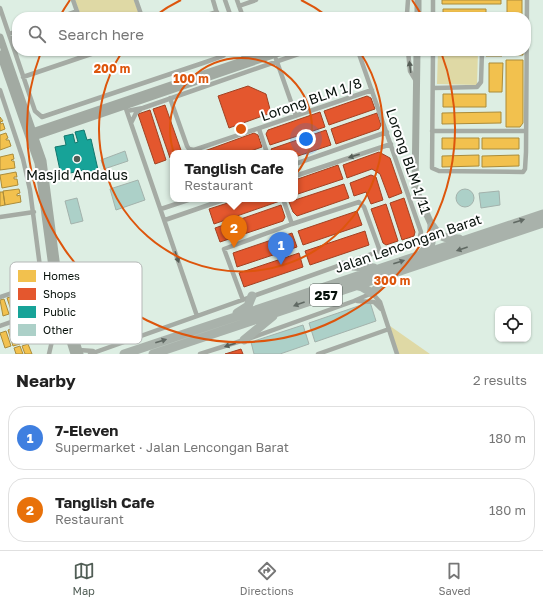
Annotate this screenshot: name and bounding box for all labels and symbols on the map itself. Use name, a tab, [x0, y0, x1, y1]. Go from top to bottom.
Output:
text: 200 m	[94, 61, 130, 76]
one-way arrow	[407, 61, 414, 74]
text: 100 m	[173, 71, 209, 86]
street label: Lorong BLM 1/8	[258, 74, 364, 124]
street label: Lorong BLM 1/11	[383, 106, 435, 216]
centre of rings	[234, 122, 248, 136]
your location	[296, 129, 316, 149]
one-way arrow	[348, 153, 360, 159]
marker: Masjid Andalus	[72, 154, 82, 164]
place label: Masjid Andalus	[26, 166, 128, 183]
street label: Jalan Lencongan Barat	[332, 210, 484, 276]
pin: 2	[221, 215, 247, 248]
one-way arrow	[514, 218, 526, 224]
pin: 1	[268, 232, 294, 265]
one-way arrow	[456, 246, 468, 252]
one-way arrow	[174, 251, 180, 263]
one-way arrow	[393, 258, 405, 264]
legend	[10, 262, 142, 344]
text: Homes	[43, 269, 80, 282]
text: 300 m	[374, 273, 410, 288]
road number: 257	[310, 284, 342, 306]
text: Shops	[43, 287, 76, 300]
one-way arrow	[293, 302, 305, 308]
text: Public	[43, 305, 76, 318]
text: Other	[43, 323, 74, 336]
one-way arrow	[155, 338, 167, 344]
one-way arrow	[224, 342, 236, 348]

